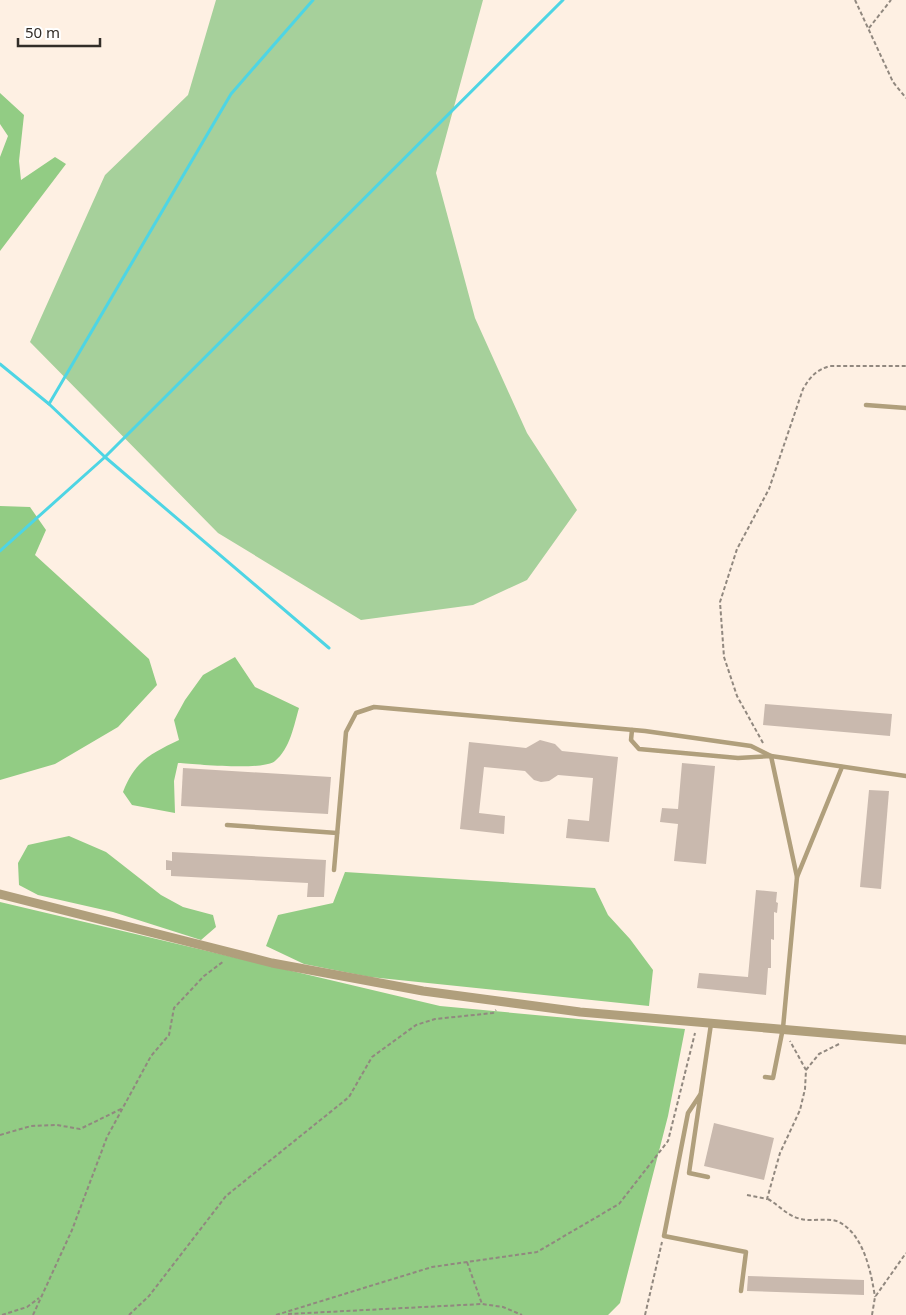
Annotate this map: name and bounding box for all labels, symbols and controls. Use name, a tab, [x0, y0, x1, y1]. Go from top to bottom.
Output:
scale bar	[18, 15, 100, 47]
text: 50 m	[25, 22, 60, 42]

